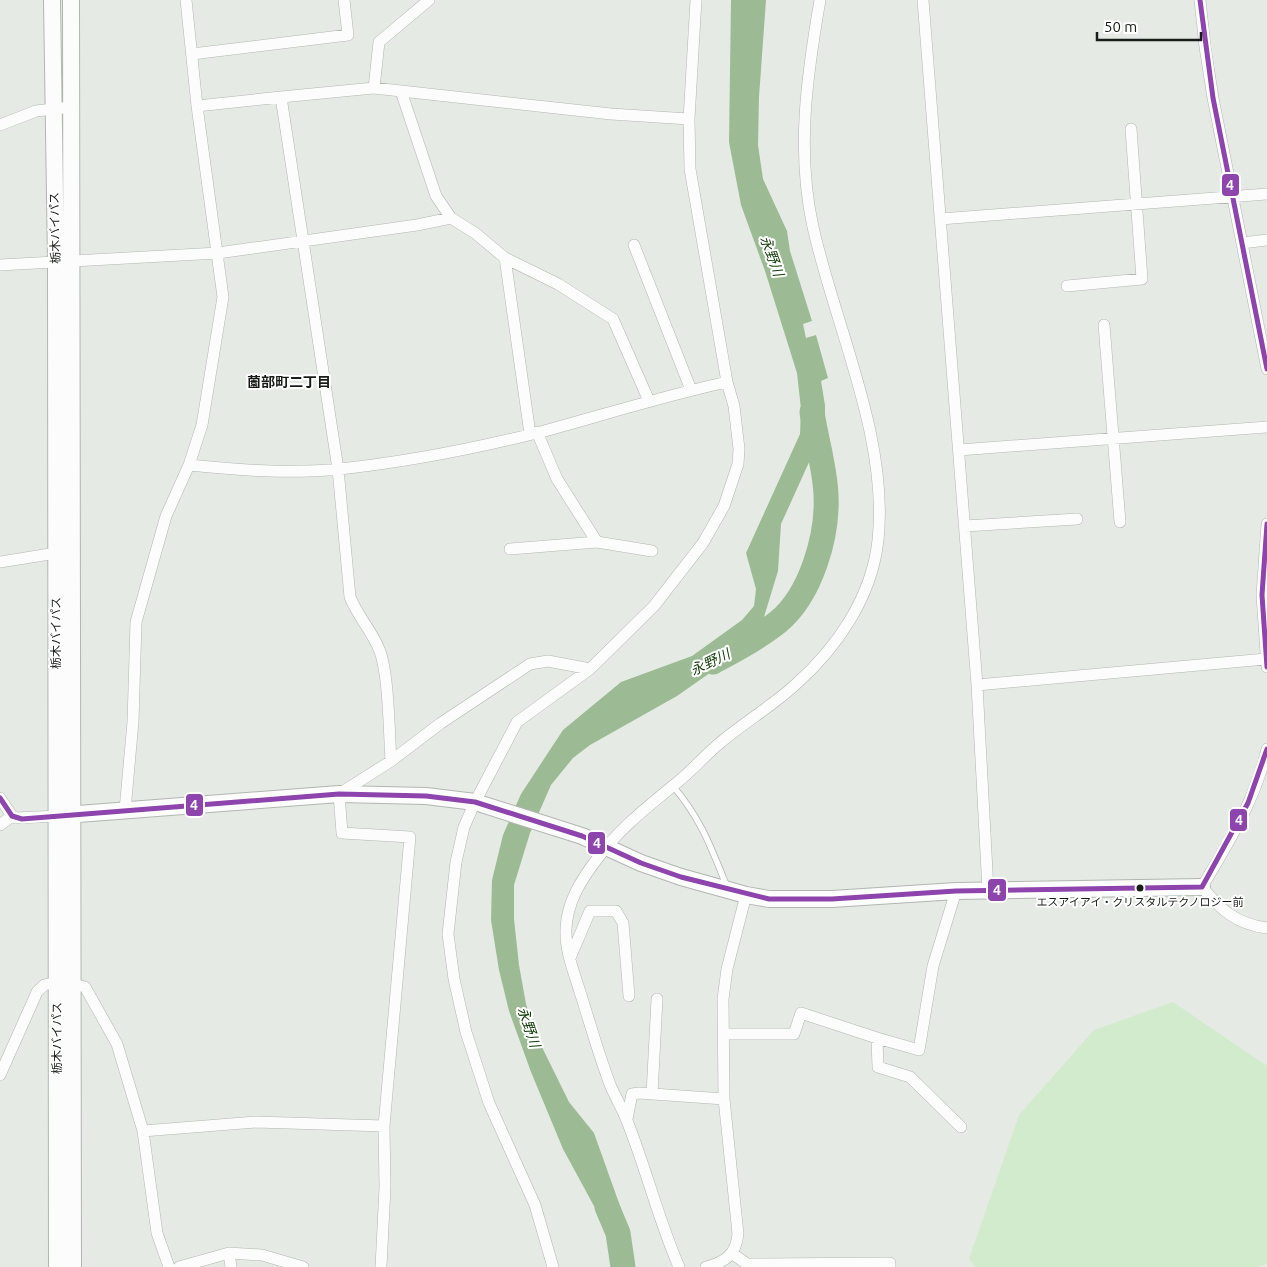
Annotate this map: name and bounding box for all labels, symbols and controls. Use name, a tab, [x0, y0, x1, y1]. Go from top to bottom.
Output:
scale bar	[1097, 10, 1201, 42]
text: 50 m	[1104, 18, 1137, 35]
line badge: 4	[1221, 173, 1240, 197]
text: 4	[1226, 177, 1234, 193]
street label: 栃木バイパス	[47, 192, 62, 264]
water label: 永野川	[757, 234, 787, 280]
district label: 薗部町二丁目	[247, 374, 331, 390]
street label: 栃木バイパス	[49, 597, 62, 669]
water label: 永野川	[688, 645, 734, 678]
line badge: 4	[185, 793, 204, 817]
text: 4	[190, 797, 198, 813]
line badge: 4	[1229, 808, 1248, 832]
text: 4	[1235, 812, 1243, 828]
line badge: 4	[587, 831, 606, 855]
text: 4	[593, 835, 601, 851]
line badge: 4	[987, 878, 1007, 902]
text: 4	[993, 882, 1001, 898]
marker: エスアイアイ・クリスタルテクノロジー前	[1135, 883, 1145, 893]
place label: エスアイアイ・クリスタルテクノロジー前	[1036, 896, 1244, 908]
street label: 栃木バイパス	[50, 1002, 63, 1074]
water label: 永野川	[515, 1005, 544, 1051]

